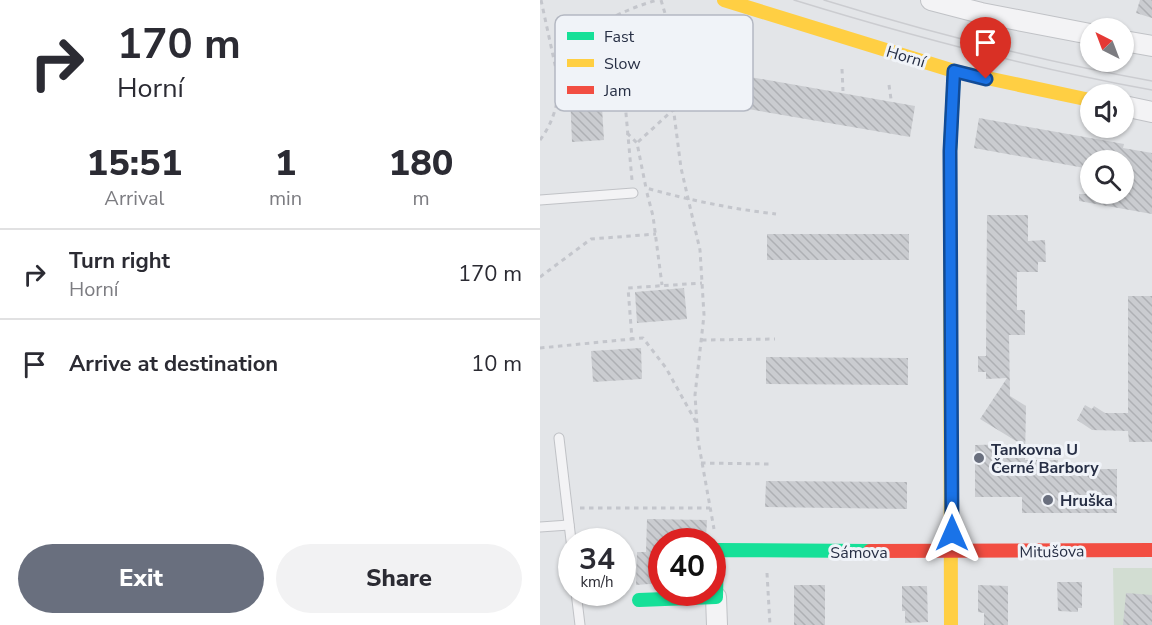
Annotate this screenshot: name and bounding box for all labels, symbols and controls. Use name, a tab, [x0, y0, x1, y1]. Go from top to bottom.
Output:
legend	[555, 15, 753, 111]
text: 170 m	[117, 16, 241, 73]
pin	[960, 17, 1011, 79]
north arrow	[1080, 18, 1134, 72]
map controls	[1080, 18, 1134, 204]
icon: right	[18, 24, 96, 102]
text: Fast	[604, 26, 635, 48]
icon: arrive	[969, 26, 1002, 59]
street label: Horní	[884, 41, 929, 74]
text: Slow	[604, 53, 641, 75]
text: Horní	[117, 70, 184, 107]
text: Jam	[603, 80, 631, 102]
button: sound	[1080, 84, 1134, 138]
text: 15:51	[87, 139, 182, 188]
text: 1	[275, 139, 296, 188]
text: 180	[389, 139, 453, 188]
button: search	[1080, 150, 1134, 204]
text: Arrival	[104, 185, 165, 212]
text: min	[269, 185, 302, 212]
text: m	[412, 185, 430, 212]
text: Turn right	[69, 246, 170, 276]
icon: right	[18, 258, 51, 291]
text: 170 m	[458, 259, 522, 289]
text: Horní	[69, 276, 119, 303]
icon: arrive	[18, 348, 51, 381]
text: Arrive at destination	[69, 349, 278, 379]
text: 10 m	[471, 349, 522, 379]
place label: Tankovna U Černé Barbory	[991, 439, 1099, 479]
marker: Tankovna U Černé Barbory	[972, 451, 986, 465]
place label: Hruška	[1060, 490, 1113, 512]
marker: Hruška	[1041, 493, 1055, 507]
position arrow	[920, 501, 984, 565]
speed limit sign: 40	[648, 528, 726, 606]
text: 34	[579, 539, 615, 580]
street label: Mitušova	[1019, 540, 1085, 564]
street label: Sámova	[830, 542, 888, 564]
button: Exit	[18, 544, 264, 613]
button: Share	[276, 544, 522, 613]
text: km/h	[580, 572, 614, 592]

